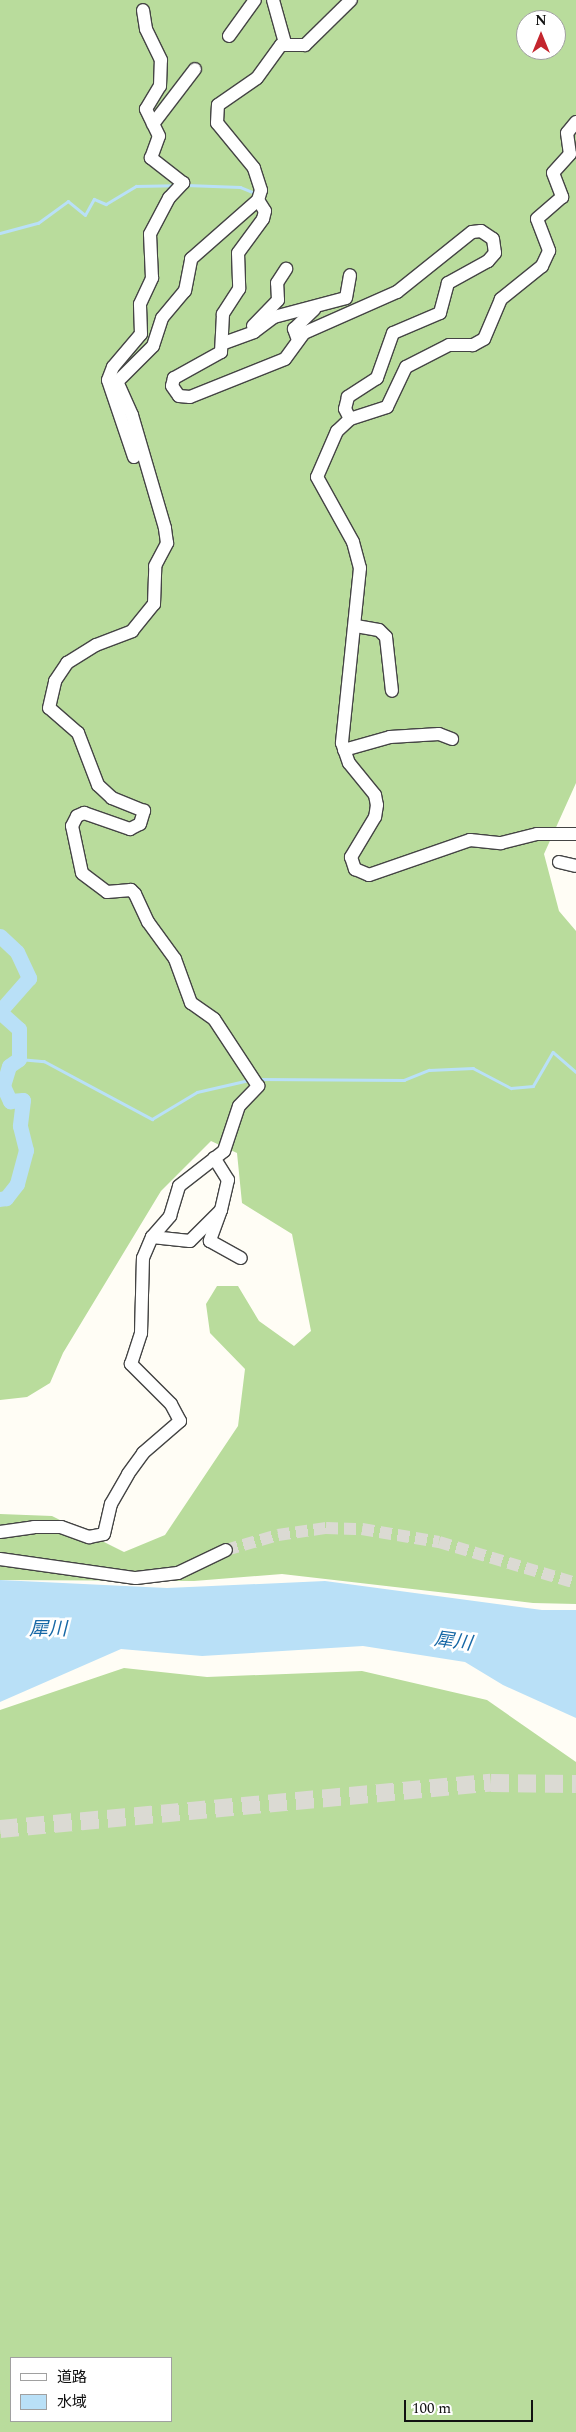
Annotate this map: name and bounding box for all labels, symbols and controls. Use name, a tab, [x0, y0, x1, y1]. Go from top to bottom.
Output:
north arrow	[516, 10, 566, 60]
text: N	[535, 10, 547, 31]
water label: 犀川	[29, 1619, 67, 1641]
water label: 犀川	[433, 1628, 473, 1656]
legend	[10, 2357, 172, 2422]
text: 道路	[57, 2366, 87, 2389]
scale bar	[406, 2390, 535, 2422]
text: 水域	[57, 2391, 87, 2414]
text: 100 m	[412, 2397, 451, 2420]

